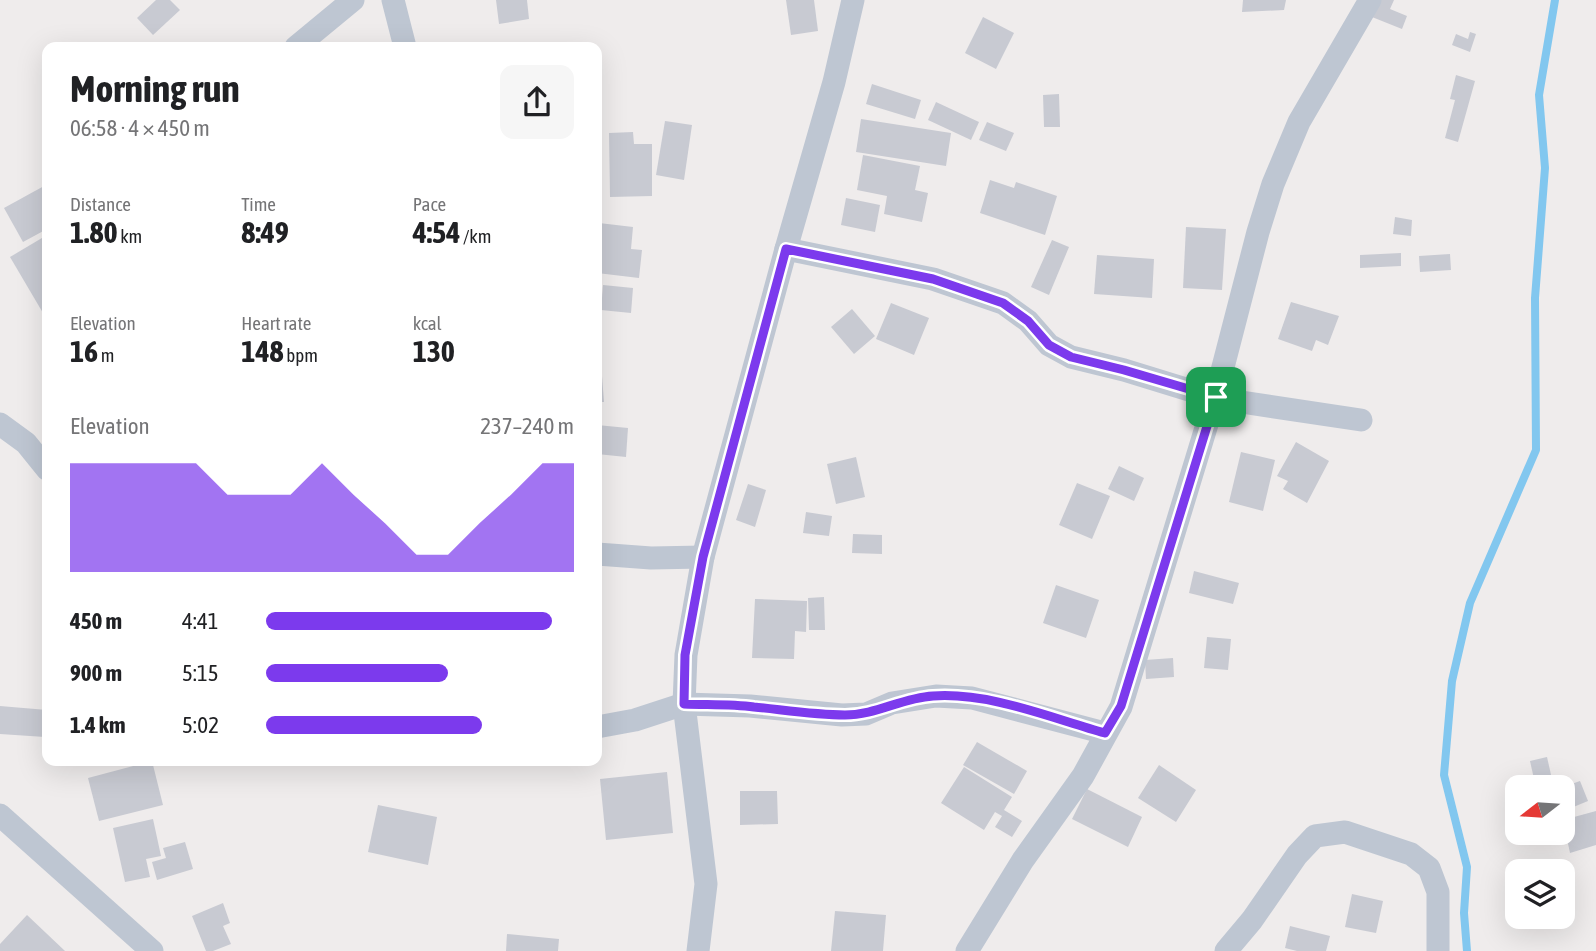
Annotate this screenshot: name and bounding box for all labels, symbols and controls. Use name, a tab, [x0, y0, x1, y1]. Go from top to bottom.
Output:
button: share	[500, 65, 574, 139]
text: Morning run	[70, 67, 240, 110]
text: 06:58 · 4 × 450 m	[70, 115, 210, 141]
text: Distance	[70, 193, 131, 215]
text: Time	[241, 193, 276, 215]
text: Pace	[413, 193, 446, 215]
text: 1.80	[70, 215, 118, 249]
text: 8:49	[241, 215, 289, 249]
text: 4:54	[413, 215, 460, 249]
text: km	[118, 225, 142, 247]
text: /km	[460, 225, 491, 247]
text: Elevation	[70, 312, 136, 334]
text: Heart rate	[241, 312, 311, 334]
text: kcal	[413, 312, 442, 334]
text: 16	[70, 334, 98, 368]
text: 148	[241, 334, 284, 368]
text: 130	[413, 334, 455, 368]
text: m	[98, 344, 115, 366]
text: bpm	[284, 344, 318, 366]
pin	[1186, 367, 1246, 427]
icon: arrive	[1197, 378, 1235, 416]
text: Elevation	[70, 413, 150, 439]
text: 237–240 m	[480, 413, 574, 439]
text: 450 m	[70, 608, 122, 634]
text: 4:41	[182, 608, 219, 634]
text: 900 m	[70, 660, 122, 686]
text: 5:15	[182, 660, 219, 686]
text: 1.4 km	[70, 712, 126, 738]
text: 5:02	[182, 712, 219, 738]
north arrow	[1505, 775, 1575, 845]
map controls	[1505, 775, 1575, 929]
button: layers	[1505, 859, 1575, 929]

